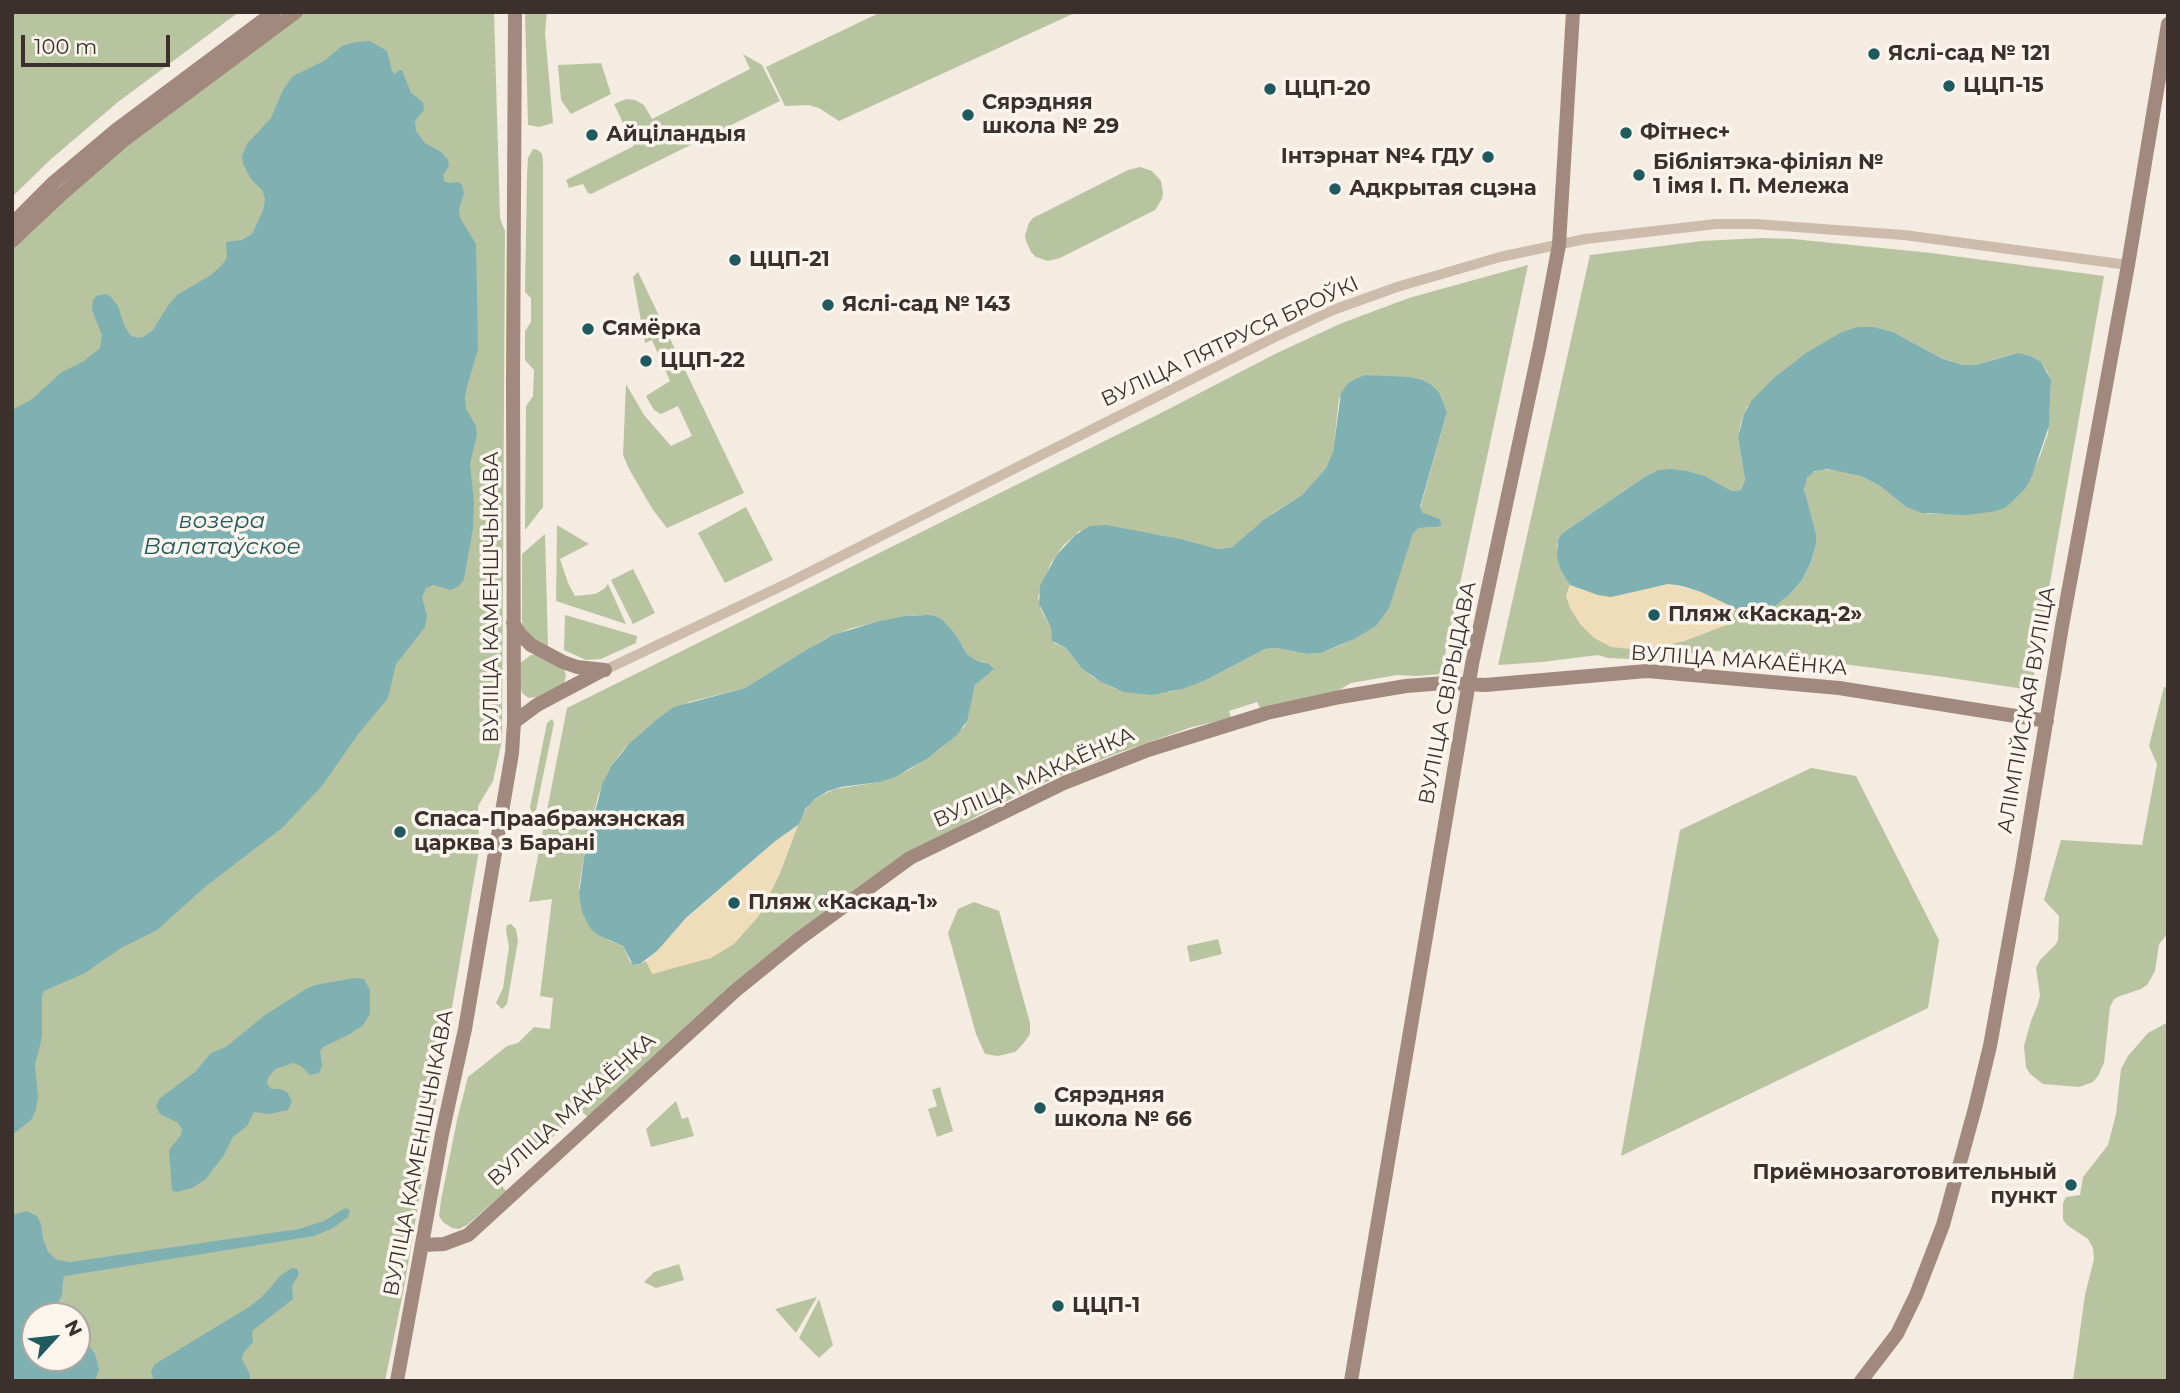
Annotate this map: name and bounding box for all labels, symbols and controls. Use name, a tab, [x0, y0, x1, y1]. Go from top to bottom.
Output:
scale bar	[24, 21, 173, 65]
text: 100 m	[34, 34, 97, 59]
place label: Яслі-сад № 121	[1888, 41, 2051, 67]
marker: Яслі-сад № 121	[1866, 46, 1882, 62]
place label: ЦЦП-15	[1963, 73, 2044, 99]
place label: ЦЦП-20	[1284, 76, 1371, 102]
marker: ЦЦП-15	[1941, 78, 1957, 94]
marker: ЦЦП-20	[1262, 81, 1278, 97]
place label: Сярэдняя школа № 29	[982, 90, 1119, 140]
marker: Сярэдняя школа № 29	[960, 107, 976, 123]
place label: Фітнес+	[1640, 120, 1730, 146]
place label: Айціландыя	[606, 122, 746, 148]
marker: Фітнес+	[1618, 125, 1634, 141]
marker: Айціландыя	[584, 127, 600, 143]
place label: Інтэрнат №4 ГДУ	[1281, 144, 1474, 170]
marker: Інтэрнат №4 ГДУ	[1480, 149, 1496, 165]
place label: Бібліятэка-філіял № 1 імя І. П. Мележа	[1653, 150, 1884, 200]
marker: Бібліятэка-філіял № 1 імя І. П. Мележа	[1631, 167, 1647, 183]
place label: Адкрытая сцэна	[1349, 176, 1537, 202]
marker: Адкрытая сцэна	[1327, 181, 1343, 197]
place label: ЦЦП-21	[749, 247, 830, 273]
marker: ЦЦП-21	[727, 252, 743, 268]
street label: ВУЛІЦА ПЯТРУСЯ БРОЎКІ	[1097, 271, 1363, 413]
place label: Яслі-сад № 143	[842, 292, 1011, 318]
marker: Яслі-сад № 143	[820, 297, 836, 313]
place label: Сямёрка	[602, 316, 701, 342]
marker: Сямёрка	[580, 321, 596, 337]
place label: ЦЦП-22	[660, 348, 745, 374]
marker: ЦЦП-22	[638, 353, 654, 369]
street label: ВУЛІЦА КАМЕНШЧЫКАВА	[479, 451, 505, 743]
water label: возера Валатаўское	[143, 507, 301, 561]
street label: ВУЛІЦА СВІРЫДАВА	[1414, 579, 1482, 807]
street label: АЛІМПІЙСКАЯ ВУЛІЦА	[1993, 585, 2061, 835]
place label: Пляж «Каскад-2»	[1668, 602, 1862, 628]
marker: Пляж «Каскад-2»	[1646, 607, 1662, 623]
street label: ВУЛІЦА МАКАЁНКА	[1630, 641, 1848, 681]
street label: ВУЛІЦА МАКАЁНКА	[930, 722, 1138, 834]
place label: Спаса-Праабражэнская царква з Барані	[414, 807, 685, 857]
marker: Спаса-Праабражэнская царква з Барані	[392, 824, 408, 840]
place label: Пляж «Каскад-1»	[748, 890, 938, 916]
marker: Пляж «Каскад-1»	[726, 895, 742, 911]
street label: ВУЛІЦА КАМЕНШЧЫКАВА	[379, 1008, 459, 1298]
street label: ВУЛІЦА МАКАЁНКА	[483, 1028, 661, 1192]
place label: Сярэдняя школа № 66	[1054, 1083, 1192, 1133]
marker: Сярэдняя школа № 66	[1032, 1100, 1048, 1116]
place label: Приёмнозаготовительный пункт	[1753, 1160, 2057, 1210]
marker: Приёмнозаготовительный пункт	[2063, 1177, 2079, 1193]
place label: ЦЦП-1	[1072, 1293, 1140, 1319]
marker: ЦЦП-1	[1050, 1298, 1066, 1314]
north arrow	[21, 1302, 91, 1372]
text: N	[60, 1316, 87, 1340]

